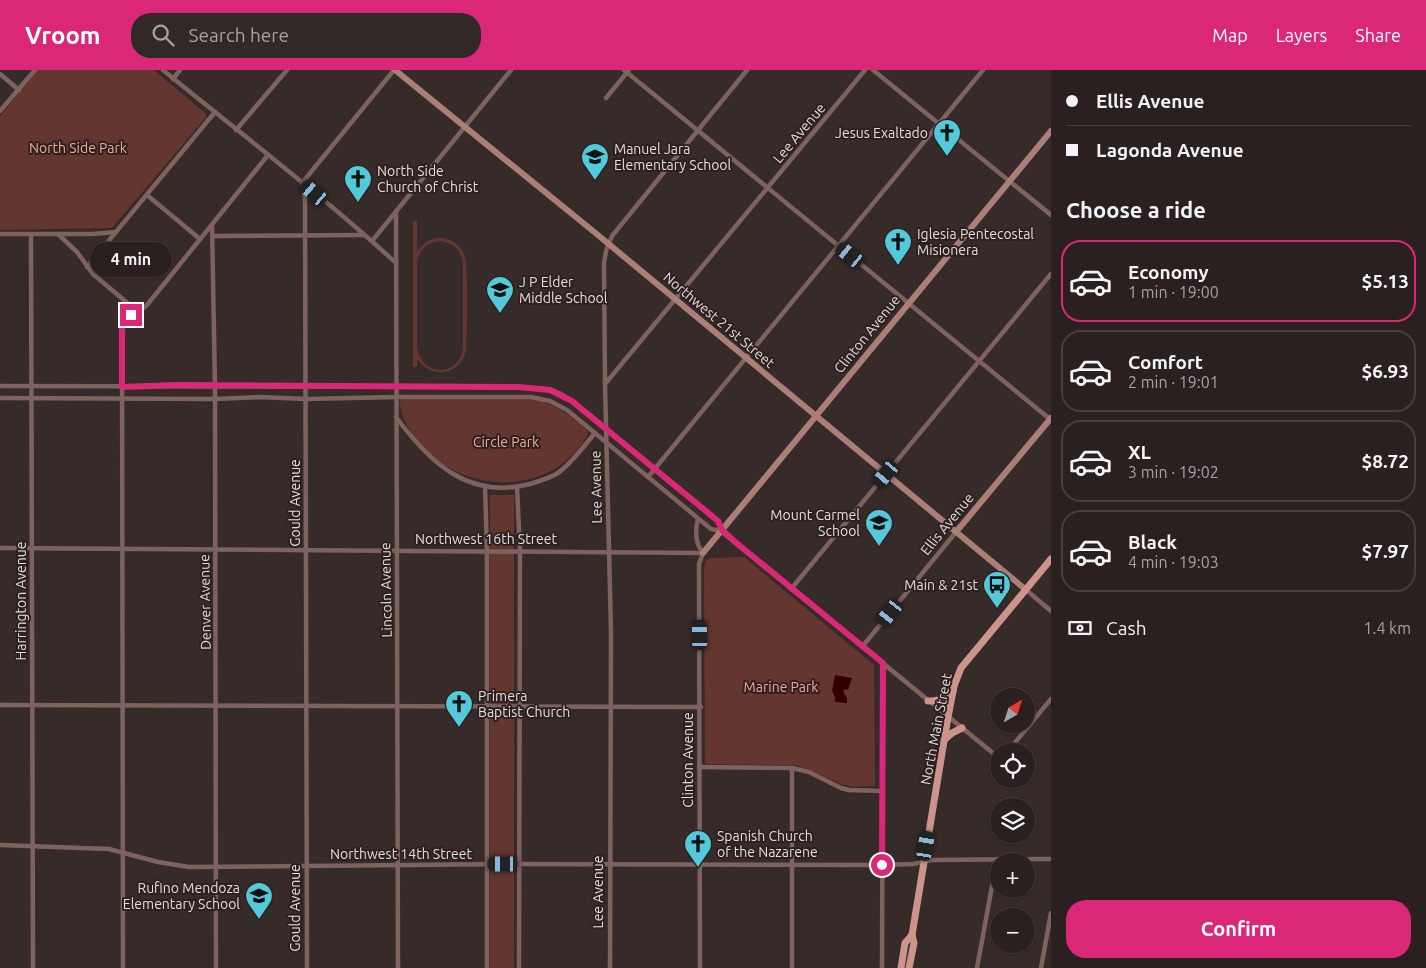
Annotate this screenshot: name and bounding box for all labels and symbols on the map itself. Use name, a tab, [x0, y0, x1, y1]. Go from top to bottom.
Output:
street label: Lee Avenue	[769, 100, 829, 166]
church icon: Jesus Exaltado	[932, 118, 962, 157]
place label: Jesus Exaltado	[835, 125, 928, 141]
park label: North Side Park	[29, 140, 127, 156]
place label: Manuel Jara Elementary School	[614, 141, 732, 173]
school or university icon: Manuel Jara Elementary School	[580, 142, 610, 181]
place label: North Side Church of Christ	[377, 163, 479, 195]
church icon: North Side Church of Christ	[343, 164, 373, 203]
car	[297, 178, 330, 208]
place label: Iglesia Pentecostal Misionera	[917, 226, 1034, 258]
church icon: Iglesia Pentecostal Misionera	[883, 227, 913, 266]
car	[833, 240, 866, 270]
callout: 4 min	[90, 242, 172, 278]
street label: Northwest 21st Street	[660, 269, 778, 371]
place label: J P Elder Middle School	[519, 274, 608, 306]
school or university icon: J P Elder Middle School	[485, 275, 515, 314]
street label: Clinton Avenue	[831, 292, 903, 376]
route end	[120, 304, 142, 326]
park label: Circle Park	[473, 434, 539, 450]
street label: Lee Avenue	[587, 450, 605, 524]
car	[870, 458, 901, 490]
street label: Gould Avenue	[287, 459, 303, 547]
street label: Ellis Avenue	[917, 490, 977, 558]
place label: Mount Carmel School	[770, 507, 860, 539]
school or university icon: Mount Carmel School	[864, 508, 894, 547]
street label: Northwest 16th Street	[415, 531, 557, 547]
street label: Harrington Avenue	[13, 541, 29, 661]
street label: Lincoln Avenue	[377, 542, 395, 638]
street label: Denver Avenue	[196, 554, 214, 650]
bus stop icon: Main & 21st	[982, 570, 1012, 609]
place label: Main & 21st	[904, 577, 978, 593]
car	[874, 597, 905, 629]
car	[692, 620, 707, 650]
street label: North Main Street	[917, 671, 955, 786]
park label: Marine Park	[744, 679, 818, 695]
place label: Primera Baptist Church	[478, 688, 570, 720]
north arrow	[990, 688, 1035, 732]
church icon: Primera Baptist Church	[444, 689, 474, 728]
street label: Clinton Avenue	[680, 712, 696, 808]
place label: Spanish Church of the Nazarene	[717, 828, 818, 860]
church icon: Spanish Church of the Nazarene	[683, 829, 713, 868]
car	[916, 830, 935, 862]
street label: Northwest 14th Street	[330, 846, 472, 862]
route start	[871, 854, 893, 876]
street label: Lee Avenue	[590, 856, 606, 928]
car	[488, 857, 518, 872]
street label: Gould Avenue	[287, 864, 303, 952]
place label: Rufino Mendoza Elementary School	[123, 880, 240, 912]
school or university icon: Rufino Mendoza Elementary School	[244, 881, 274, 920]

